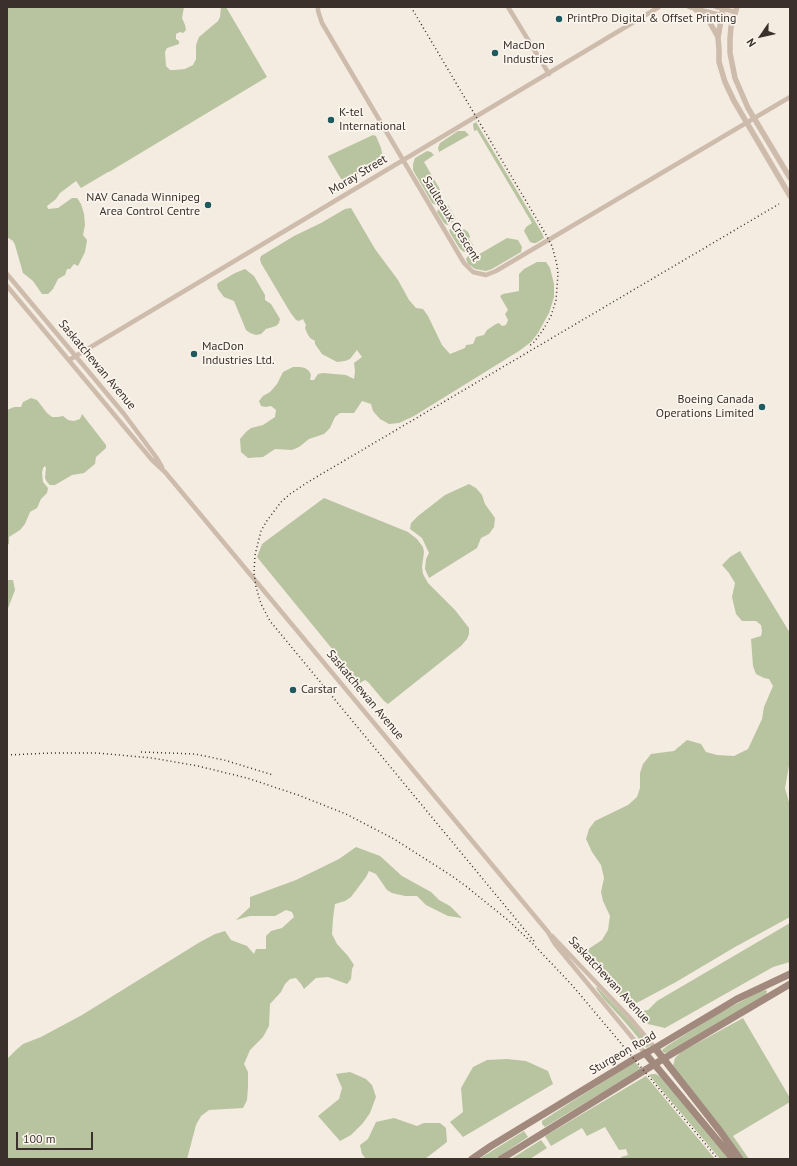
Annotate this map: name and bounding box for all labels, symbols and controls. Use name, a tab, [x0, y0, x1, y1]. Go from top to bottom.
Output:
place label: PrintPro Digital & Offset Printing	[567, 12, 736, 26]
marker: PrintPro Digital & Offset Printing	[554, 14, 564, 24]
north arrow	[741, 16, 781, 56]
text: N	[743, 36, 759, 50]
place label: MacDon Industries	[503, 39, 554, 67]
marker: MacDon Industries	[490, 48, 500, 58]
place label: K-tel International	[339, 106, 405, 134]
marker: K-tel International	[326, 115, 336, 125]
street label: Moray Street	[326, 152, 390, 198]
street label: Saulteaux Crescent	[419, 174, 483, 264]
place label: NAV Canada Winnipeg Area Control Centre	[86, 191, 200, 219]
marker: NAV Canada Winnipeg Area Control Centre	[203, 200, 213, 210]
street label: Saskatchewan Avenue	[55, 317, 139, 413]
place label: MacDon Industries Ltd.	[202, 340, 274, 368]
marker: MacDon Industries Ltd.	[189, 349, 199, 359]
place label: Boeing Canada Operations Limited	[656, 393, 754, 421]
marker: Boeing Canada Operations Limited	[757, 402, 767, 412]
street label: Saskatchewan Avenue	[323, 647, 407, 743]
place label: Carstar	[301, 683, 337, 697]
marker: Carstar	[288, 685, 298, 695]
street label: Saskatchewan Avenue	[565, 934, 653, 1026]
street label: Sturgeon Road	[587, 1028, 659, 1078]
scale bar	[18, 1124, 95, 1150]
text: 100 m	[23, 1131, 56, 1146]

